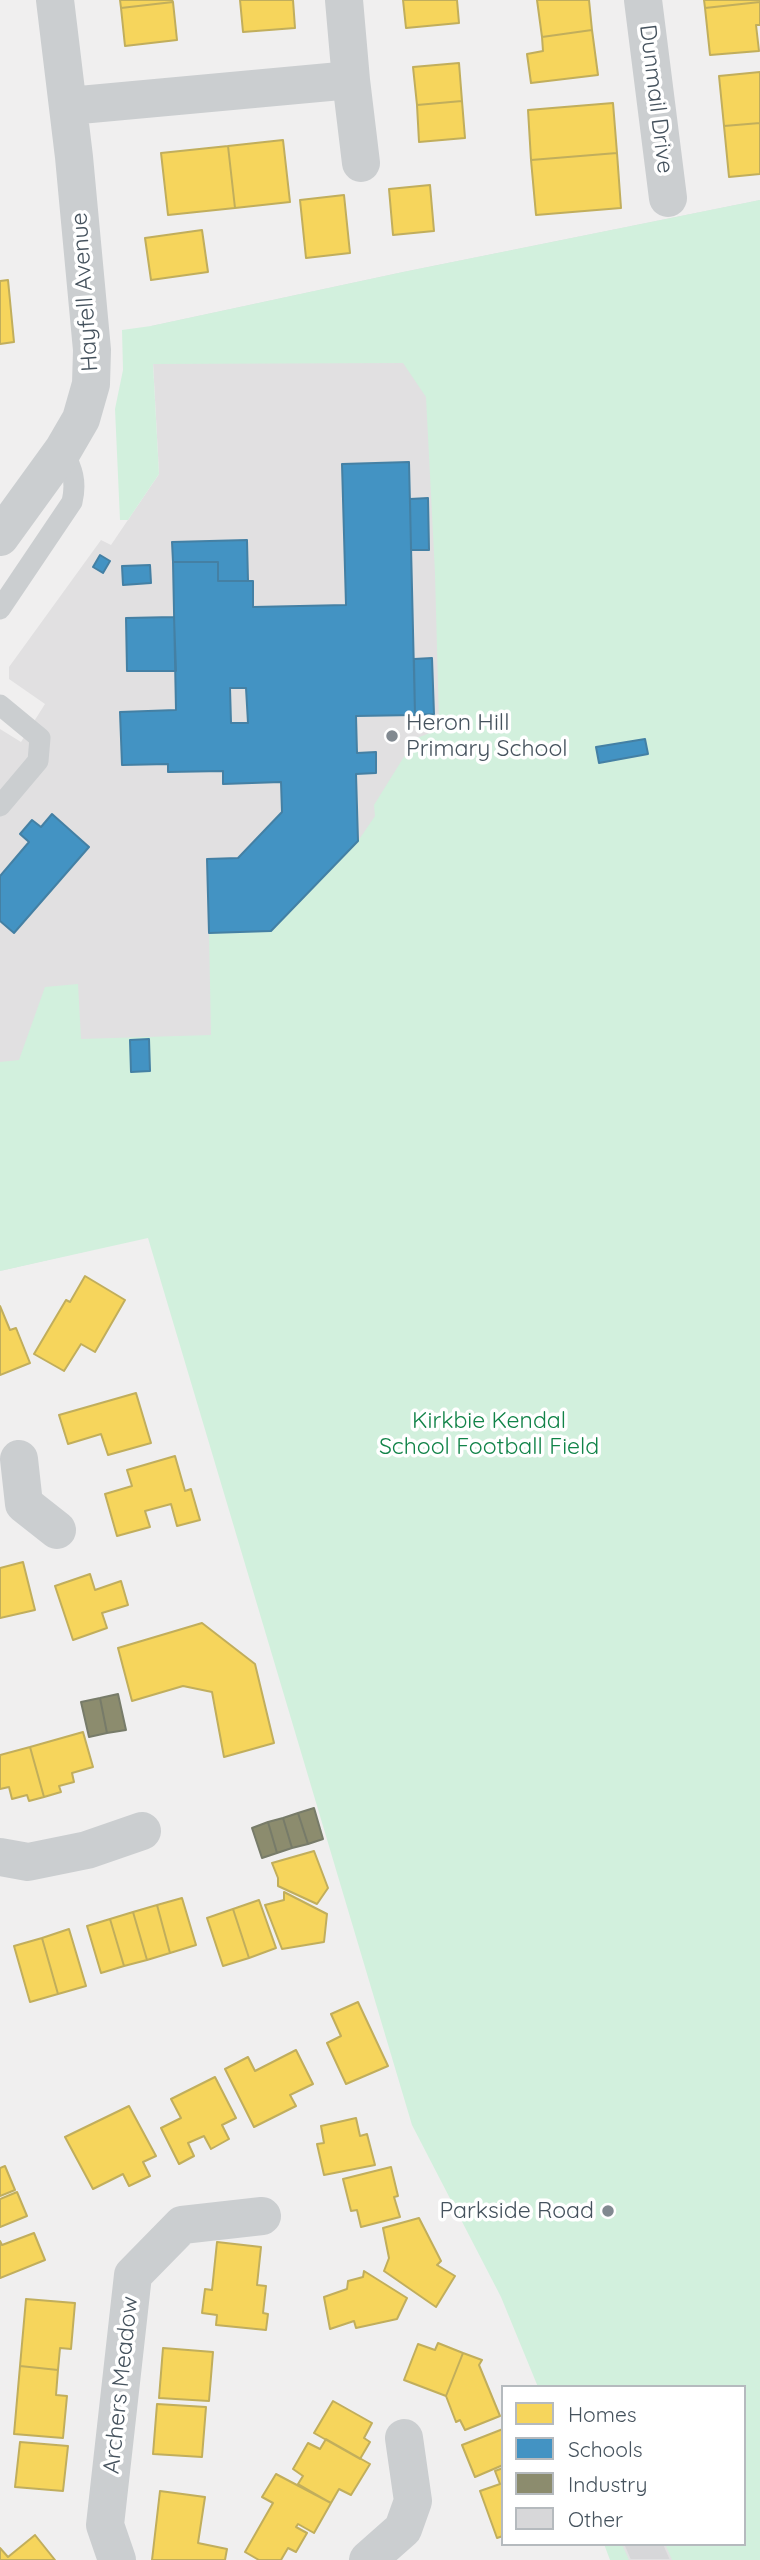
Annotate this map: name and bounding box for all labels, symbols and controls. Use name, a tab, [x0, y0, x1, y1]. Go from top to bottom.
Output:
street label: Dunmail Drive	[633, 23, 679, 175]
street label: Hayfell Avenue	[66, 211, 104, 373]
place label: Heron Hill Primary School	[406, 709, 568, 763]
marker: Heron Hill Primary School	[384, 728, 400, 744]
park label: Kirkbie Kendal School Football Field	[379, 1407, 599, 1461]
place label: Parkside Road	[439, 2197, 594, 2225]
marker: Parkside Road	[600, 2203, 616, 2219]
street label: Archers Meadow	[98, 2295, 144, 2475]
legend	[501, 2385, 746, 2546]
text: Homes	[568, 2401, 637, 2427]
text: Schools	[568, 2436, 643, 2462]
text: Industry	[568, 2471, 647, 2497]
text: Other	[568, 2506, 623, 2532]

